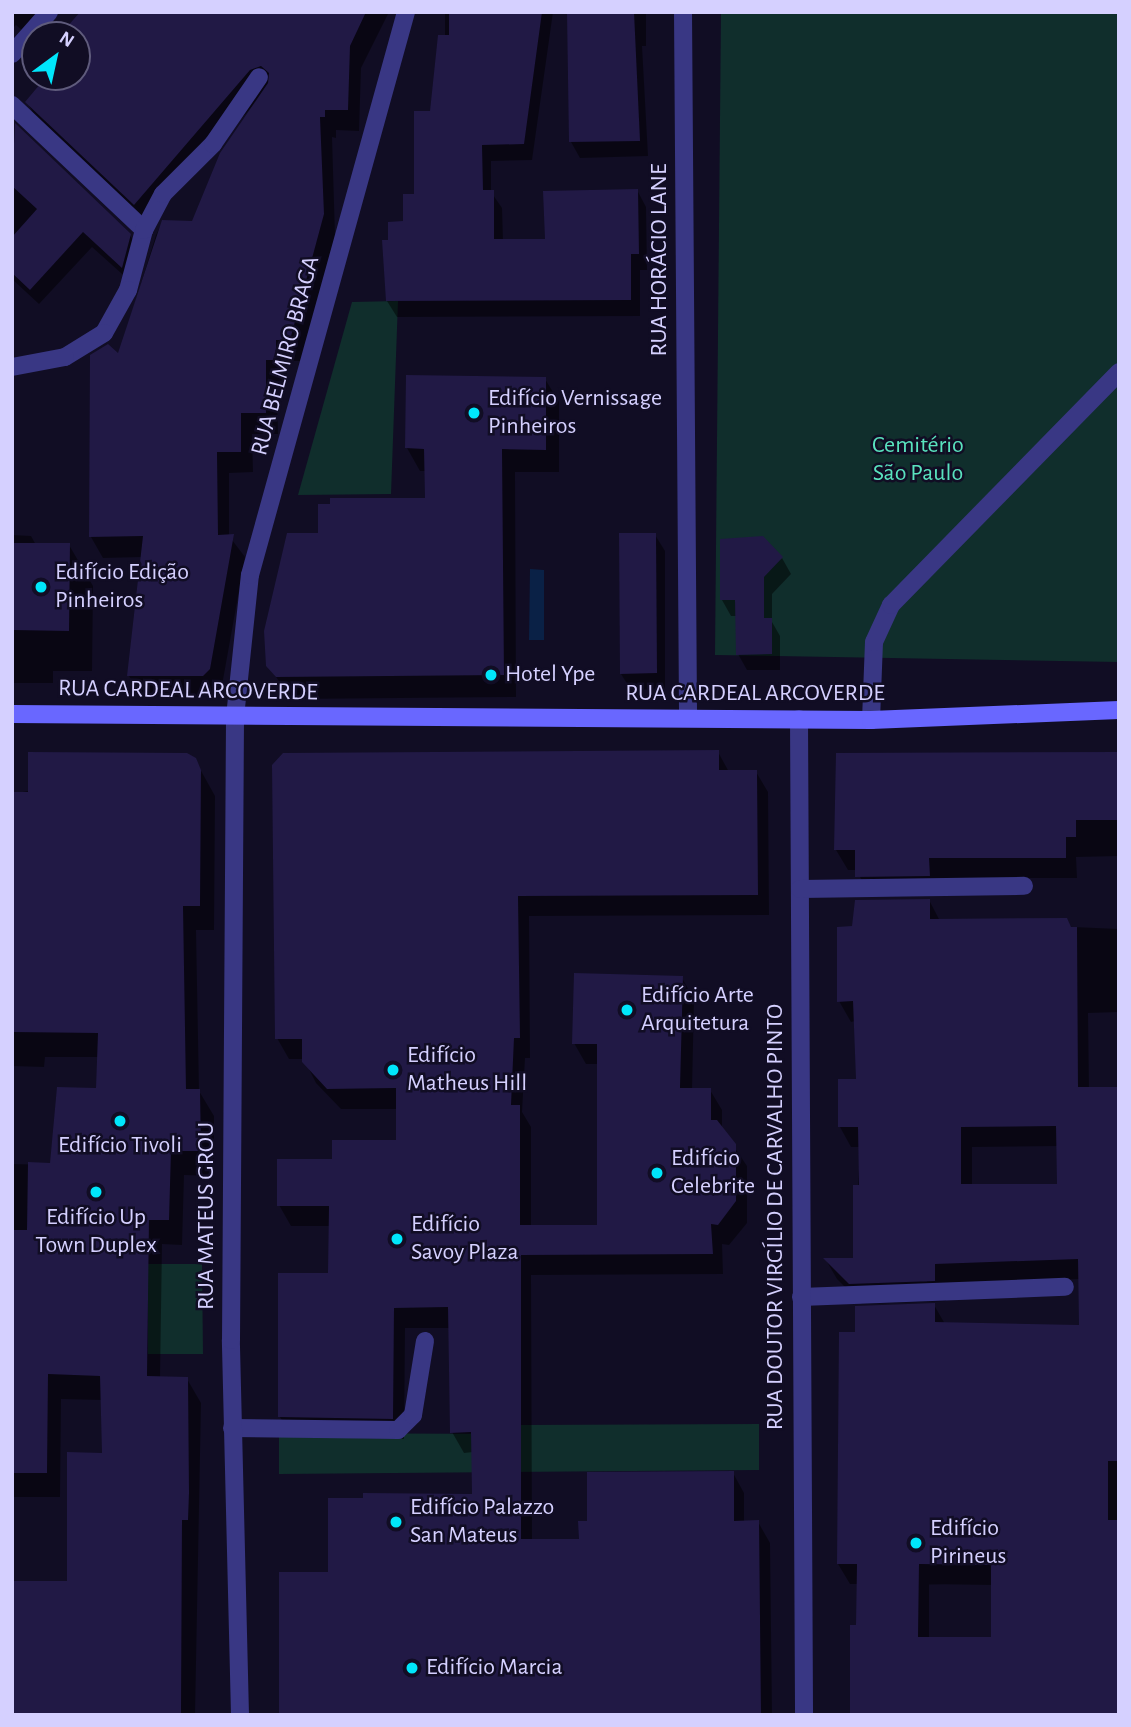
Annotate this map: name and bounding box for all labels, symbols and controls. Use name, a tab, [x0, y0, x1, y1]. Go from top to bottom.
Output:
north arrow	[21, 21, 91, 91]
text: N	[56, 28, 77, 51]
street label: RUA HORÁCIO LANE	[646, 164, 674, 356]
street label: RUA BELMIRO BRAGA	[246, 253, 326, 459]
place label: Edifício Vernissage Pinheiros	[488, 385, 662, 441]
marker: Edifício Vernissage Pinheiros	[466, 405, 482, 421]
park label: Cemitério São Paulo	[872, 432, 964, 488]
place label: Edifício Edição Pinheiros	[55, 559, 189, 615]
marker: Edifício Edição Pinheiros	[33, 579, 49, 595]
place label: Hotel Ype	[505, 661, 595, 689]
marker: Hotel Ype	[483, 667, 499, 683]
street label: RUA CARDEAL ARCOVERDE	[58, 674, 318, 708]
street label: RUA CARDEAL ARCOVERDE	[625, 680, 885, 708]
place label: Edifício Arte Arquitetura	[641, 982, 754, 1038]
marker: Edifício Arte Arquitetura	[619, 1002, 635, 1018]
street label: RUA DOUTOR VIRGÍLIO DE CARVALHO PINTO	[762, 1004, 790, 1430]
place label: Edifício Matheus Hill	[407, 1042, 527, 1098]
marker: Edifício Matheus Hill	[385, 1062, 401, 1078]
marker: Edifício Tivoli	[112, 1113, 128, 1129]
street label: RUA MATEUS GROU	[193, 1122, 221, 1310]
place label: Edifício Tivoli	[58, 1132, 182, 1160]
place label: Edifício Celebrite	[671, 1145, 755, 1201]
marker: Edifício Celebrite	[649, 1165, 665, 1181]
marker: Edifício Up Town Duplex	[88, 1184, 104, 1200]
place label: Edifício Up Town Duplex	[35, 1204, 157, 1260]
place label: Edifício Savoy Plaza	[411, 1211, 519, 1267]
marker: Edifício Savoy Plaza	[389, 1231, 405, 1247]
place label: Edifício Palazzo San Mateus	[410, 1494, 554, 1550]
marker: Edifício Palazzo San Mateus	[388, 1514, 404, 1530]
place label: Edifício Pirineus	[930, 1515, 1006, 1571]
marker: Edifício Pirineus	[908, 1535, 924, 1551]
place label: Edifício Marcia	[426, 1654, 562, 1682]
marker: Edifício Marcia	[404, 1660, 420, 1676]

